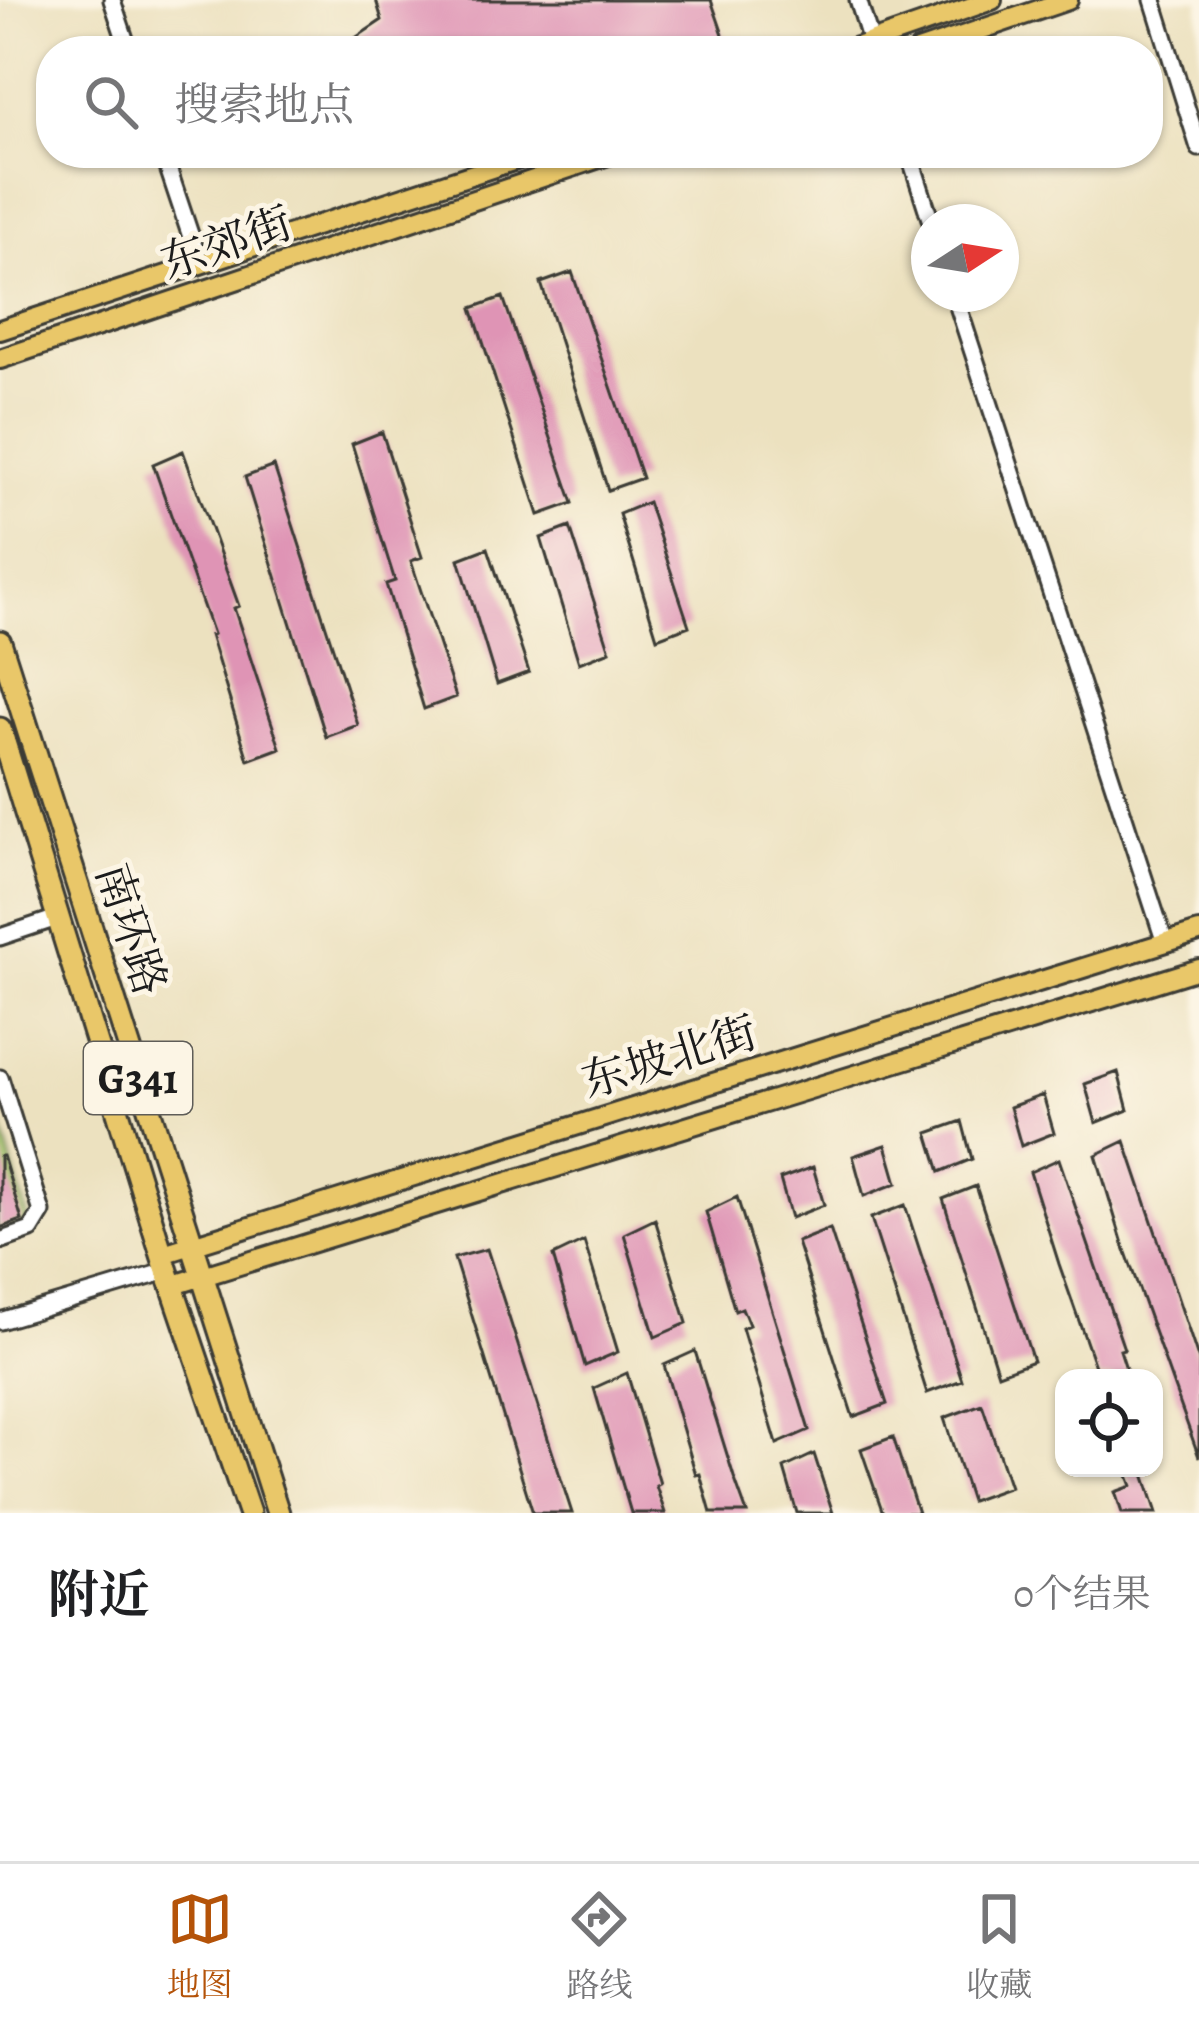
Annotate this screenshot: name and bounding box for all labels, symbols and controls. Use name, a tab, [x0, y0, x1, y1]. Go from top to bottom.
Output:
search box	[36, 36, 1163, 168]
icon: search	[78, 69, 144, 135]
text: 搜索地点	[174, 74, 354, 136]
street label: 东郊街	[152, 192, 300, 294]
north arrow	[911, 204, 1019, 312]
street label: 南环路	[81, 856, 181, 1003]
street label: 东坡北街	[574, 1001, 764, 1113]
road number: G341	[84, 1042, 192, 1114]
map controls	[1055, 1369, 1163, 1477]
button: locate	[1055, 1369, 1163, 1477]
text: 附近	[48, 1560, 150, 1630]
text: 0个结果	[1013, 1567, 1151, 1620]
tab: 地图	[167, 1886, 233, 2007]
tab: 路线	[566, 1886, 632, 2007]
tab: 收藏	[966, 1886, 1032, 2007]

